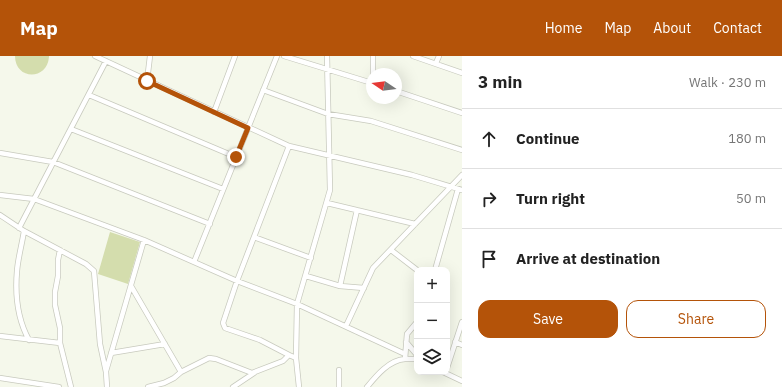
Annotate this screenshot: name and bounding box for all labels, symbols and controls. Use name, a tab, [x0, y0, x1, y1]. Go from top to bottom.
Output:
text: Map	[20, 16, 58, 40]
text: Home	[545, 19, 582, 37]
text: Map	[604, 19, 631, 37]
text: About	[653, 19, 691, 37]
text: Contact	[713, 19, 762, 37]
north arrow	[366, 68, 402, 104]
text: 3 min	[478, 71, 522, 93]
route start	[138, 72, 156, 90]
text: Walk · 230 m	[689, 74, 766, 91]
icon: ahead	[478, 128, 500, 150]
text: Continue	[516, 129, 580, 148]
text: 180 m	[728, 130, 766, 147]
route end	[227, 148, 245, 166]
icon: right	[478, 188, 500, 210]
text: Turn right	[516, 189, 585, 208]
text: 50 m	[736, 190, 766, 207]
icon: arrive	[478, 248, 500, 270]
text: Arrive at destination	[516, 249, 660, 268]
map controls	[414, 267, 450, 375]
button: +	[414, 267, 450, 303]
button: Save	[478, 300, 618, 338]
button: Share	[626, 300, 766, 338]
button: −	[414, 303, 450, 339]
button: layers	[414, 339, 450, 375]

